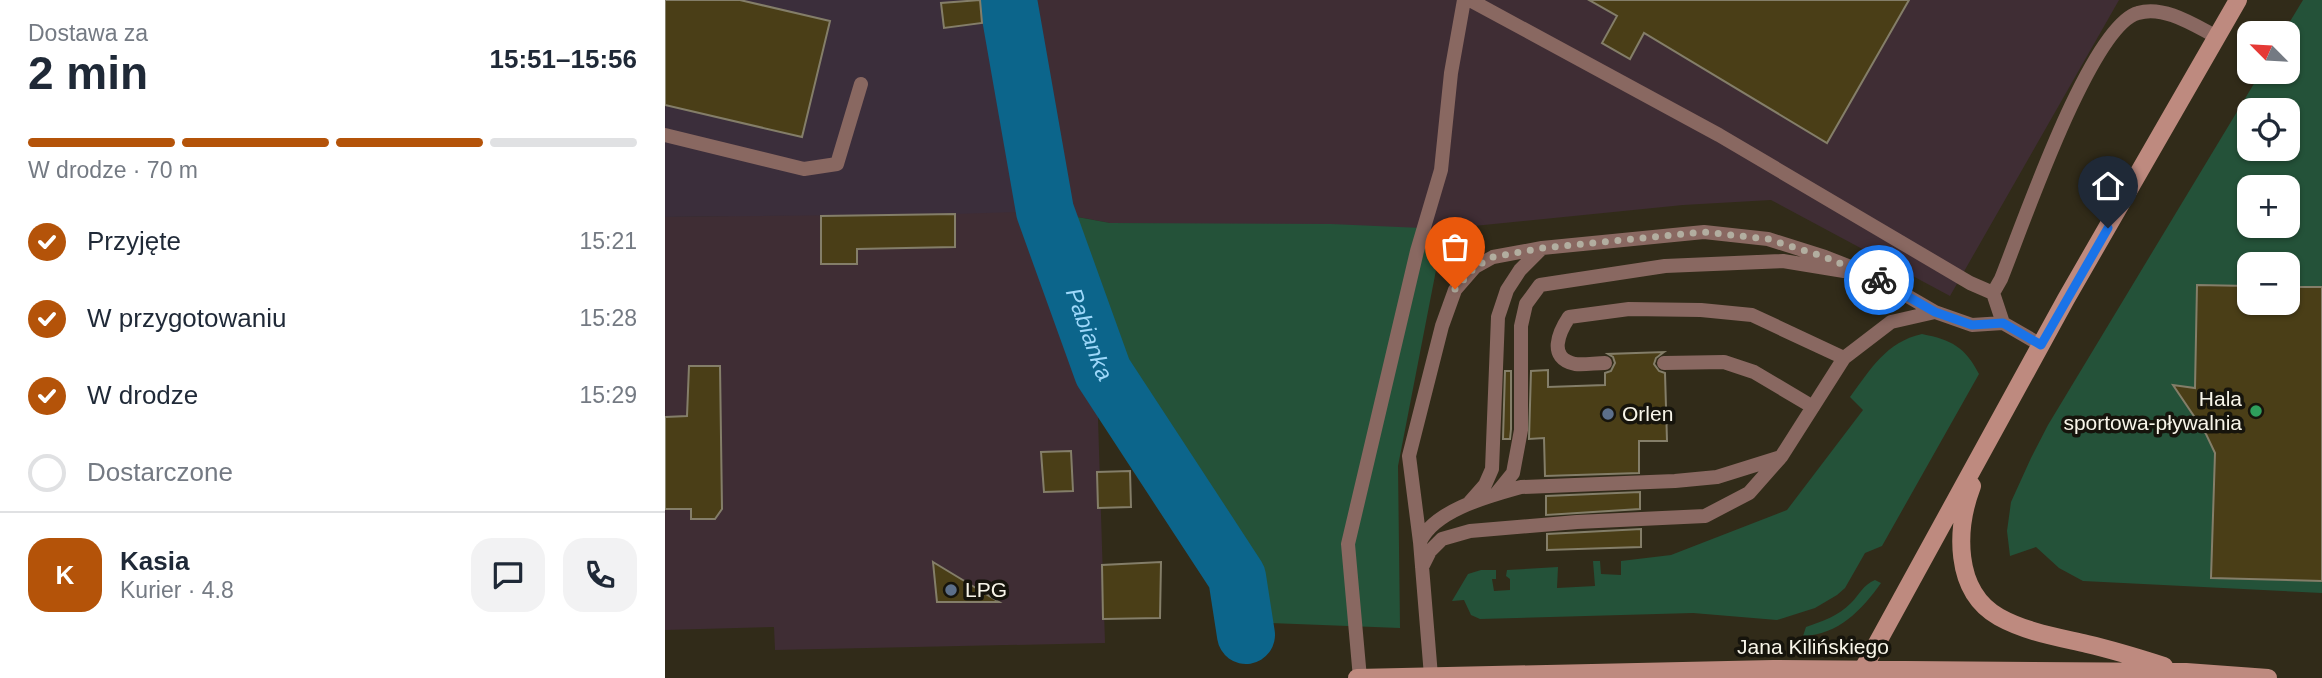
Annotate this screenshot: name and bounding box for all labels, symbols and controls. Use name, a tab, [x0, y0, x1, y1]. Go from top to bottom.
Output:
text: Dostawa za	[28, 20, 148, 46]
north arrow	[2237, 21, 2299, 84]
map controls	[2237, 21, 2300, 315]
text: 15:51–15:56	[490, 44, 637, 74]
text: 2 min	[28, 47, 148, 99]
button: locate	[2237, 98, 2300, 161]
pin	[2078, 156, 2138, 228]
text: W drodze · 70 m	[28, 157, 198, 183]
icon: home	[2089, 167, 2127, 205]
button: +	[2237, 175, 2300, 238]
pin	[1425, 217, 1485, 289]
icon: check	[28, 223, 66, 261]
text: Przyjęte	[87, 226, 181, 256]
text: 15:21	[579, 228, 637, 254]
icon: bag	[1436, 228, 1474, 266]
courier	[1844, 245, 1914, 315]
button: −	[2237, 252, 2300, 315]
icon: bike	[1860, 261, 1898, 299]
water label: Pabianka	[1061, 284, 1118, 385]
icon: check	[28, 300, 66, 338]
text: W przygotowaniu	[87, 303, 286, 333]
text: 15:28	[579, 305, 637, 331]
icon: check	[28, 377, 66, 415]
text: W drodze	[87, 380, 198, 410]
text: 15:29	[579, 382, 637, 408]
place label: Hala sportowa-pływalnia	[2063, 387, 2242, 434]
place label: Orlen	[1622, 402, 1673, 425]
marker: Hala sportowa-pływalnia	[2248, 403, 2264, 419]
marker: Orlen	[1600, 406, 1616, 422]
text: Dostarczone	[87, 457, 233, 487]
button: chat	[471, 538, 545, 612]
button: phone	[563, 538, 637, 612]
text: Kasia	[120, 546, 189, 576]
text: K	[56, 560, 74, 590]
text: Kurier · 4.8	[120, 577, 234, 603]
place label: LPG	[965, 578, 1007, 601]
marker: LPG	[943, 582, 959, 598]
street label: Jana Kilińskiego	[1737, 635, 1889, 658]

